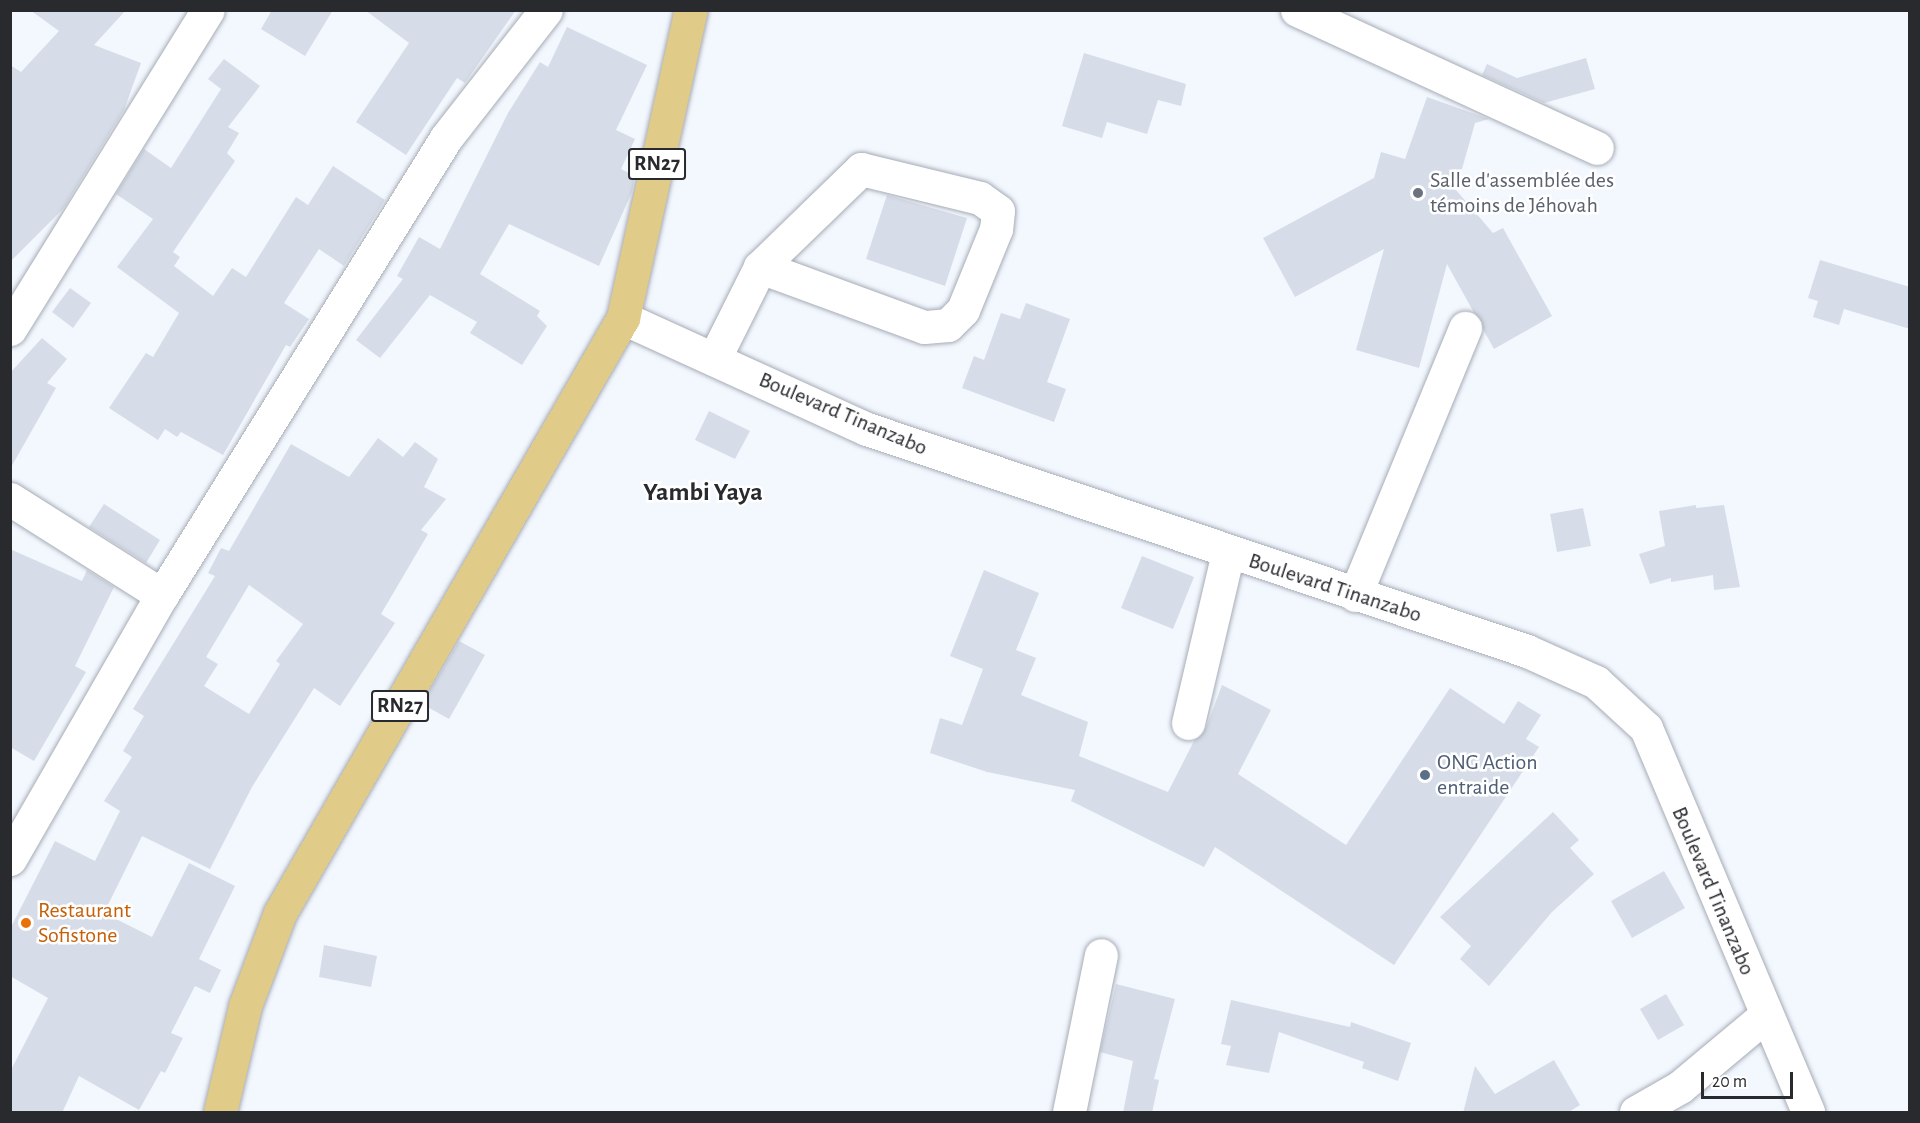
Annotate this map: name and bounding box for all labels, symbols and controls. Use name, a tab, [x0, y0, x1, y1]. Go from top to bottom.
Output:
road number: RN27	[627, 146, 687, 182]
place label: Salle d'assemblée des témoins de Jéhovah	[1430, 167, 1614, 218]
marker: Salle d'assemblée des témoins de Jéhovah	[1411, 186, 1425, 200]
street label: Boulevard Tinanzabo	[755, 367, 931, 461]
district label: Yambi Yaya	[643, 477, 763, 509]
street label: Boulevard Tinanzabo	[1245, 548, 1425, 628]
road number: RN27	[370, 688, 430, 724]
place label: ONG Action entraide	[1437, 749, 1538, 800]
marker: ONG Action entraide	[1418, 768, 1432, 782]
street label: Boulevard Tinanzabo	[1666, 803, 1760, 979]
place label: Restaurant Sofistone	[38, 897, 131, 948]
marker: Restaurant Sofistone	[19, 916, 33, 930]
scale bar	[1704, 1060, 1796, 1098]
text: 20 m	[1712, 1073, 1747, 1091]

